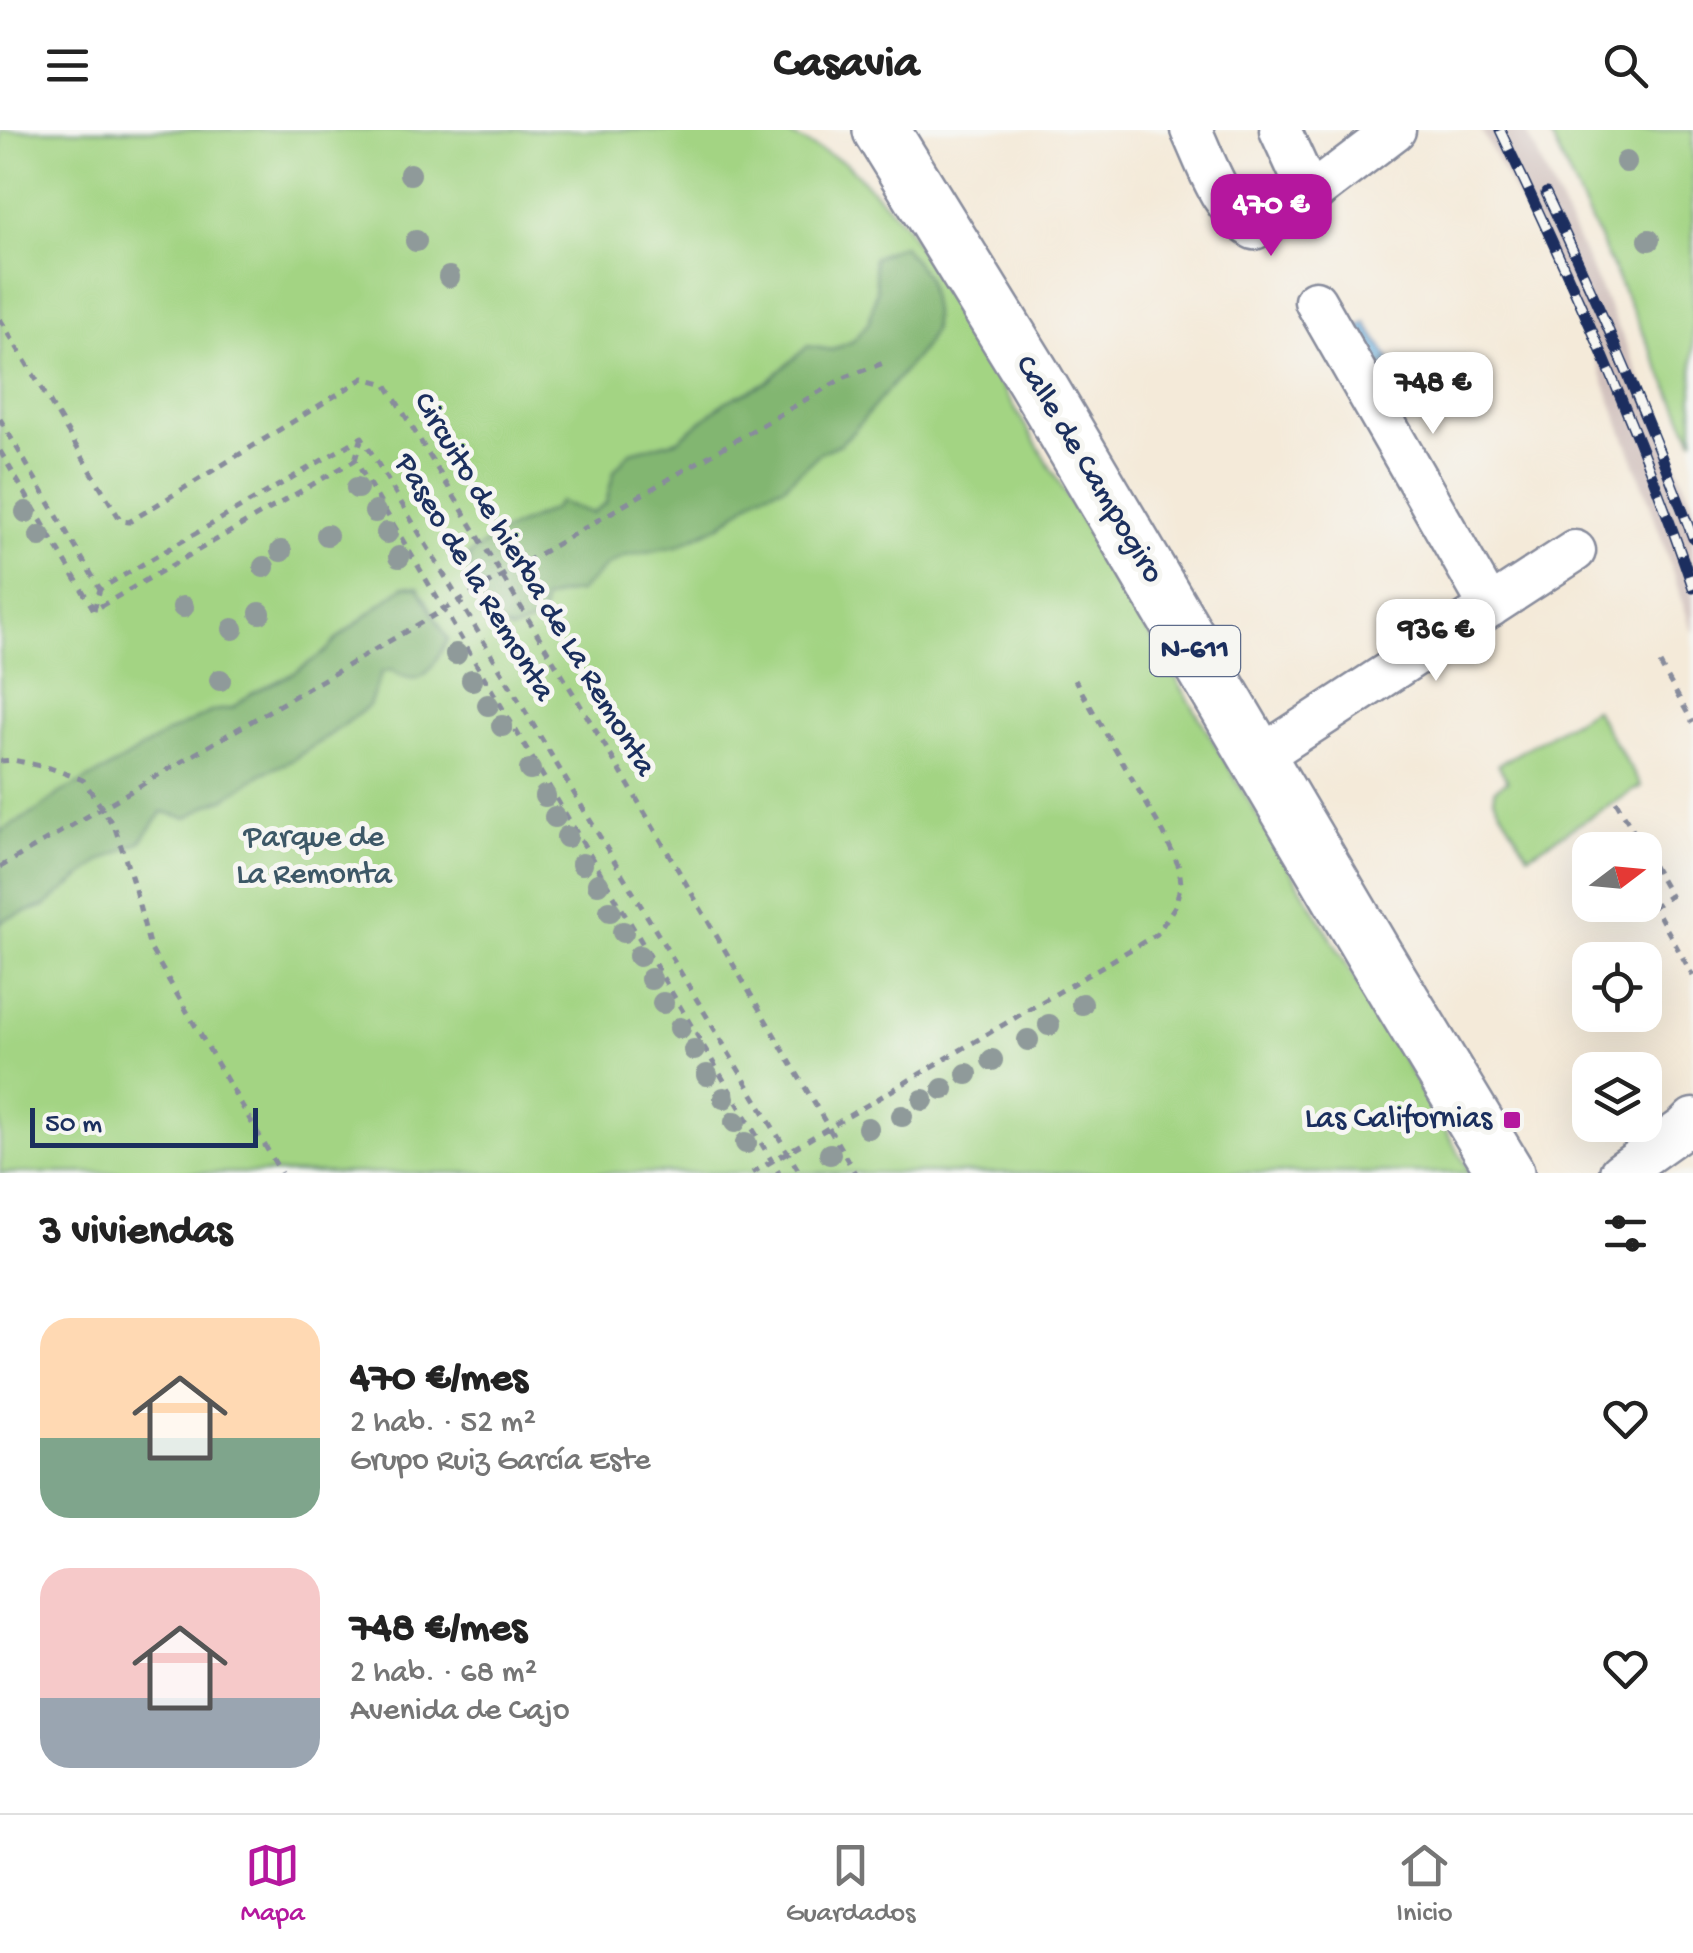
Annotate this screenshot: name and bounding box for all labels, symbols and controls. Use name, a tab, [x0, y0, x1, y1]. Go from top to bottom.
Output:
icon: menu	[40, 38, 95, 93]
icon: search	[1598, 38, 1653, 93]
text: Casavia	[774, 39, 919, 92]
pin: 470 €	[1201, 174, 1341, 259]
text: 470 €	[1233, 187, 1309, 225]
street label: Calle de Campogiro	[1005, 349, 1171, 591]
pin: 748 €	[1363, 352, 1503, 437]
text: 748 €	[1395, 365, 1471, 403]
street label: Circuito de hierba de La Remonta	[403, 386, 664, 785]
street label: Paseo de la Remonta	[384, 447, 562, 710]
pin: 936 €	[1366, 599, 1506, 684]
text: 936 €	[1398, 612, 1474, 650]
road number: N-611	[1150, 626, 1240, 676]
park label: Parque de La Remonta	[236, 820, 393, 895]
north arrow	[1572, 832, 1662, 922]
map controls	[1572, 832, 1662, 1142]
button: locate	[1572, 942, 1662, 1032]
button: layers	[1572, 1052, 1662, 1142]
place label: Las Californias	[1305, 1101, 1493, 1139]
scale bar	[30, 1103, 258, 1148]
text: 50 m	[45, 1109, 102, 1142]
marker: Las Californias	[1501, 1109, 1523, 1131]
icon: filters	[1598, 1206, 1653, 1261]
text: 3 viviendas	[40, 1209, 232, 1258]
text: 470 €/mes	[350, 1356, 528, 1405]
icon: home	[120, 1358, 240, 1478]
icon: heart	[1598, 1391, 1653, 1446]
text: 2 hab. · 52 m²	[350, 1405, 536, 1443]
text: Grupo Ruiz García Este	[350, 1443, 651, 1481]
text: 748 €/mes	[350, 1606, 527, 1655]
icon: home	[120, 1608, 240, 1728]
icon: heart	[1598, 1641, 1653, 1696]
text: 2 hab. · 68 m²	[350, 1655, 537, 1693]
text: Avenida de Cajo	[350, 1693, 570, 1731]
tab: Mapa	[241, 1838, 305, 1931]
tab: Guardados	[786, 1838, 915, 1931]
tab: Inicio	[1396, 1838, 1453, 1931]

